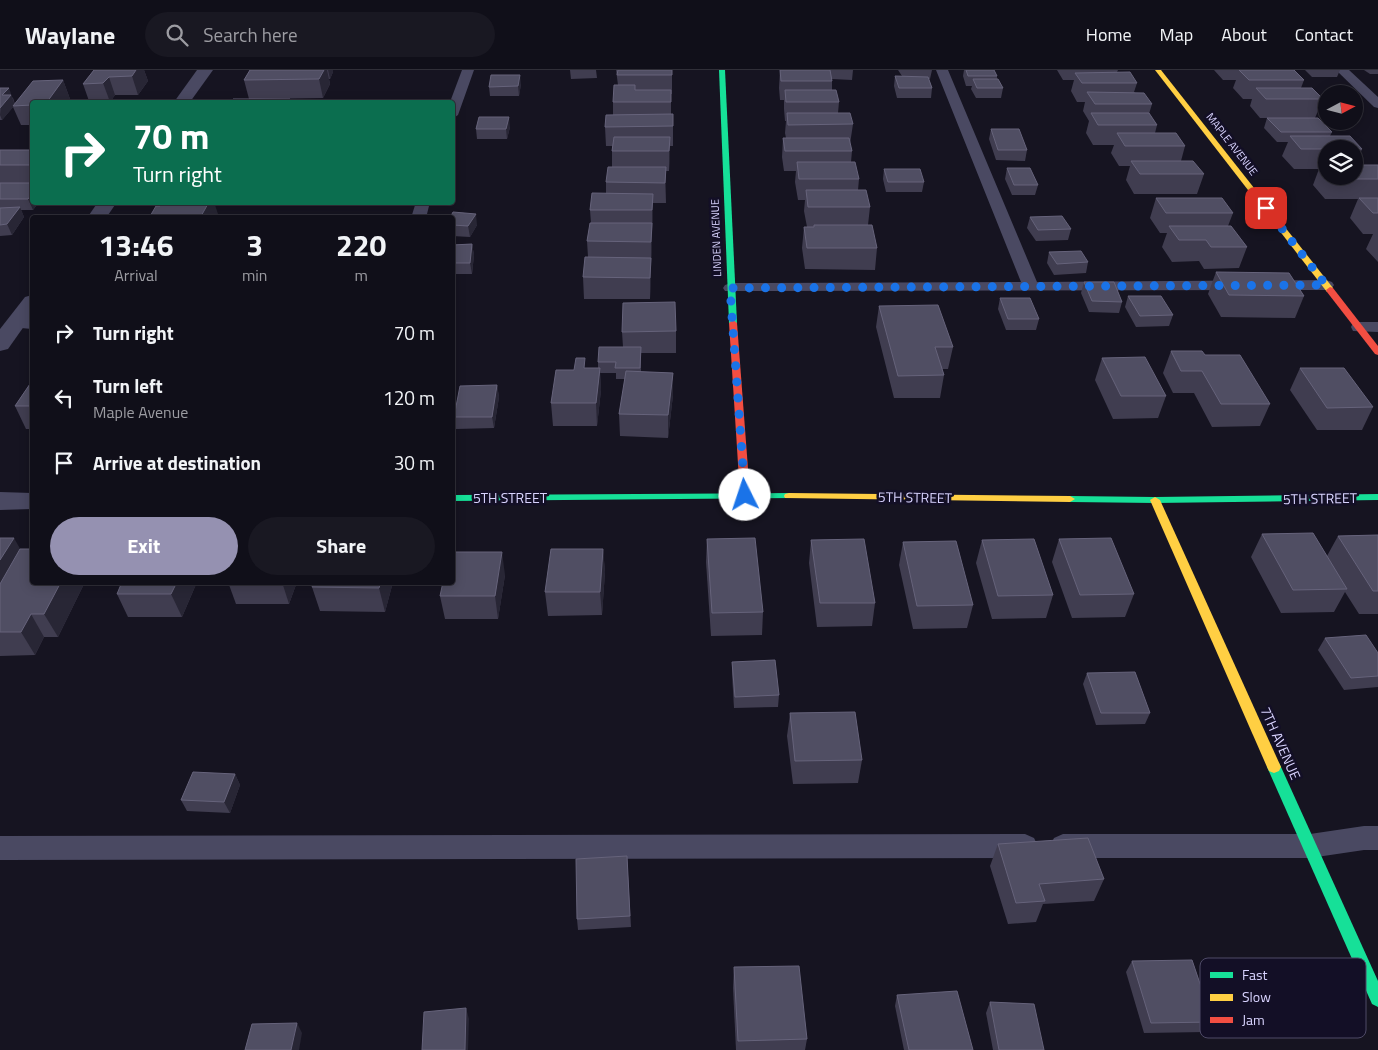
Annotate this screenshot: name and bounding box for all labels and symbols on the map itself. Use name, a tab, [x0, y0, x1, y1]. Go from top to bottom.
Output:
north arrow	[1318, 85, 1362, 130]
street label: MAPLE AVENUE	[1202, 109, 1262, 179]
pin	[1245, 187, 1287, 229]
street label: LINDEN AVENUE	[707, 199, 725, 277]
position arrow	[718, 468, 770, 520]
street label: 5TH STREET	[878, 486, 953, 508]
street label: 5TH STREET	[473, 487, 548, 508]
street label: 5TH STREET	[1283, 487, 1358, 509]
street label: 7TH AVENUE	[1256, 703, 1307, 783]
legend	[1200, 958, 1366, 1038]
text: Fast	[1242, 964, 1267, 985]
text: Slow	[1242, 986, 1271, 1007]
text: Jam	[1242, 1009, 1265, 1030]

